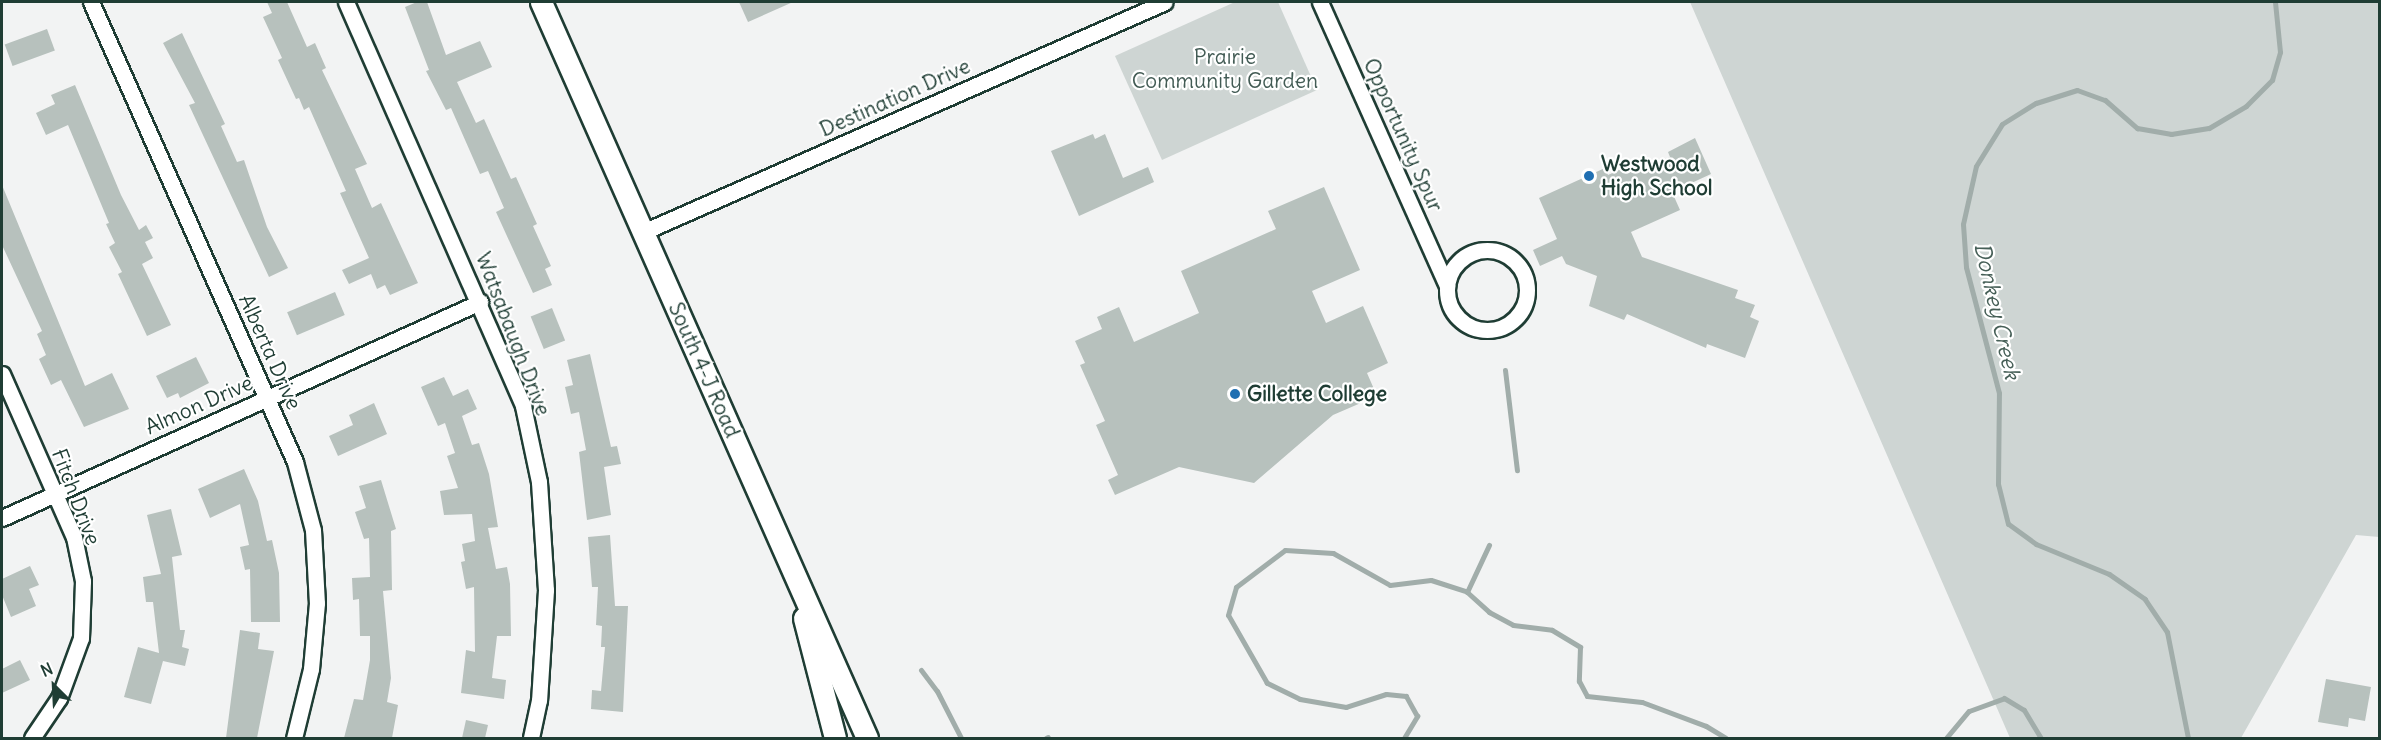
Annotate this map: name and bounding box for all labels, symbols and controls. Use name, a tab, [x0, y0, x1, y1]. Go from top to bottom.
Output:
park label: Prairie Community Garden	[1132, 44, 1318, 94]
street label: Destination Drive	[816, 54, 974, 142]
street label: Opportunity Spur	[1358, 54, 1448, 216]
place label: Westwood High School	[1601, 151, 1712, 201]
marker: Westwood High School	[1582, 169, 1596, 183]
water label: Donkey Creek	[1969, 240, 2025, 382]
street label: Watsabaugh Drive	[470, 249, 556, 419]
street label: Alberta Drive	[233, 291, 307, 413]
street label: South 4-J Road	[663, 298, 745, 442]
street label: Almon Drive	[141, 370, 257, 440]
place label: Gillette College	[1247, 381, 1387, 407]
marker: Gillette College	[1228, 387, 1242, 401]
street label: Fitch Drive	[46, 445, 106, 549]
north arrow	[24, 656, 84, 716]
text: N	[38, 658, 56, 681]

